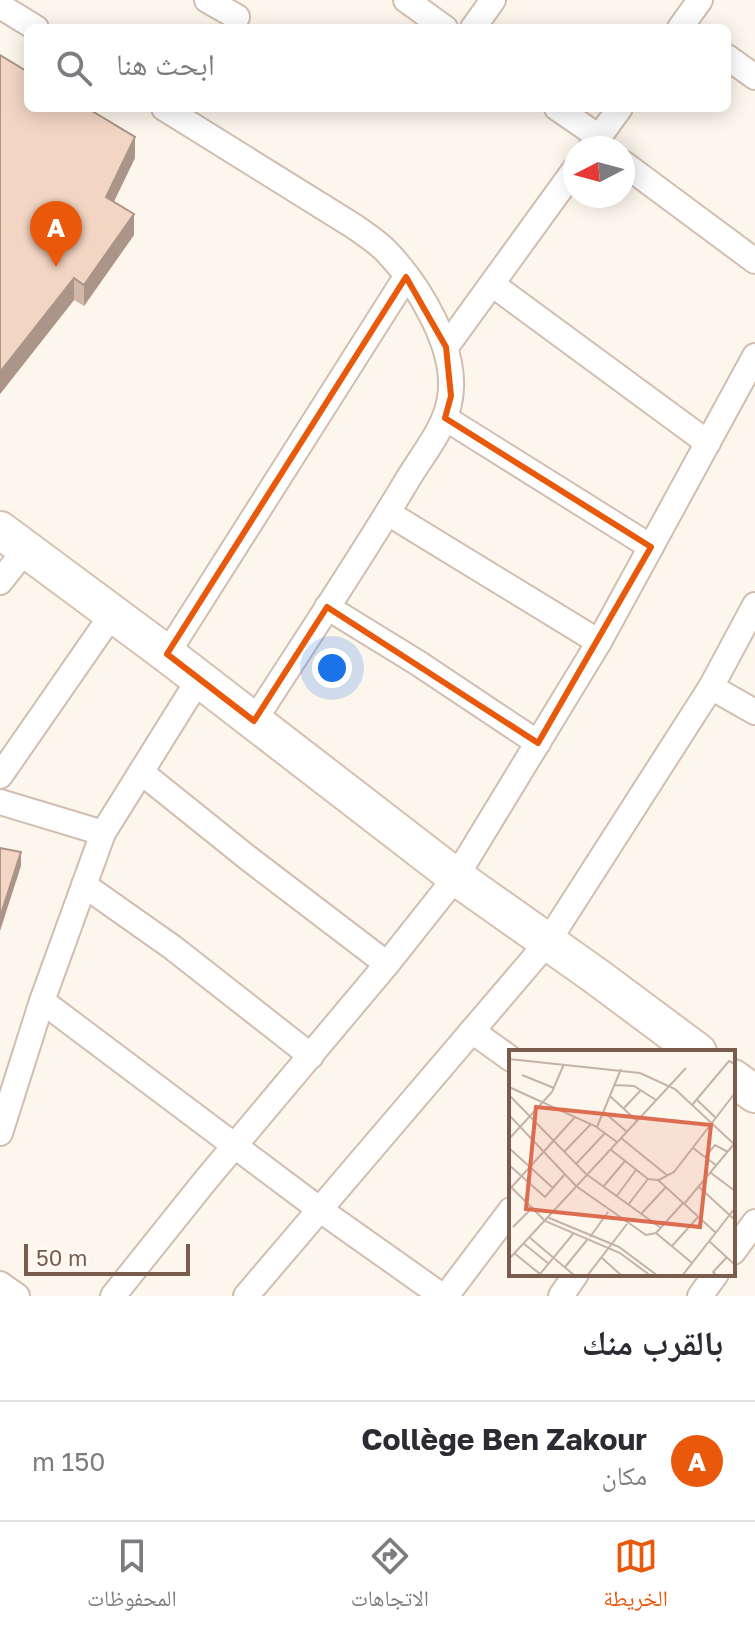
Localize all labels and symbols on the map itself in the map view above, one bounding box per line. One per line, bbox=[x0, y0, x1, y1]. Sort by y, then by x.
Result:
north arrow bbox=[563, 136, 635, 208]
pin: A bbox=[30, 201, 82, 267]
your location bbox=[312, 648, 352, 688]
inset map bbox=[509, 1050, 735, 1276]
scale bar bbox=[24, 1240, 190, 1276]

